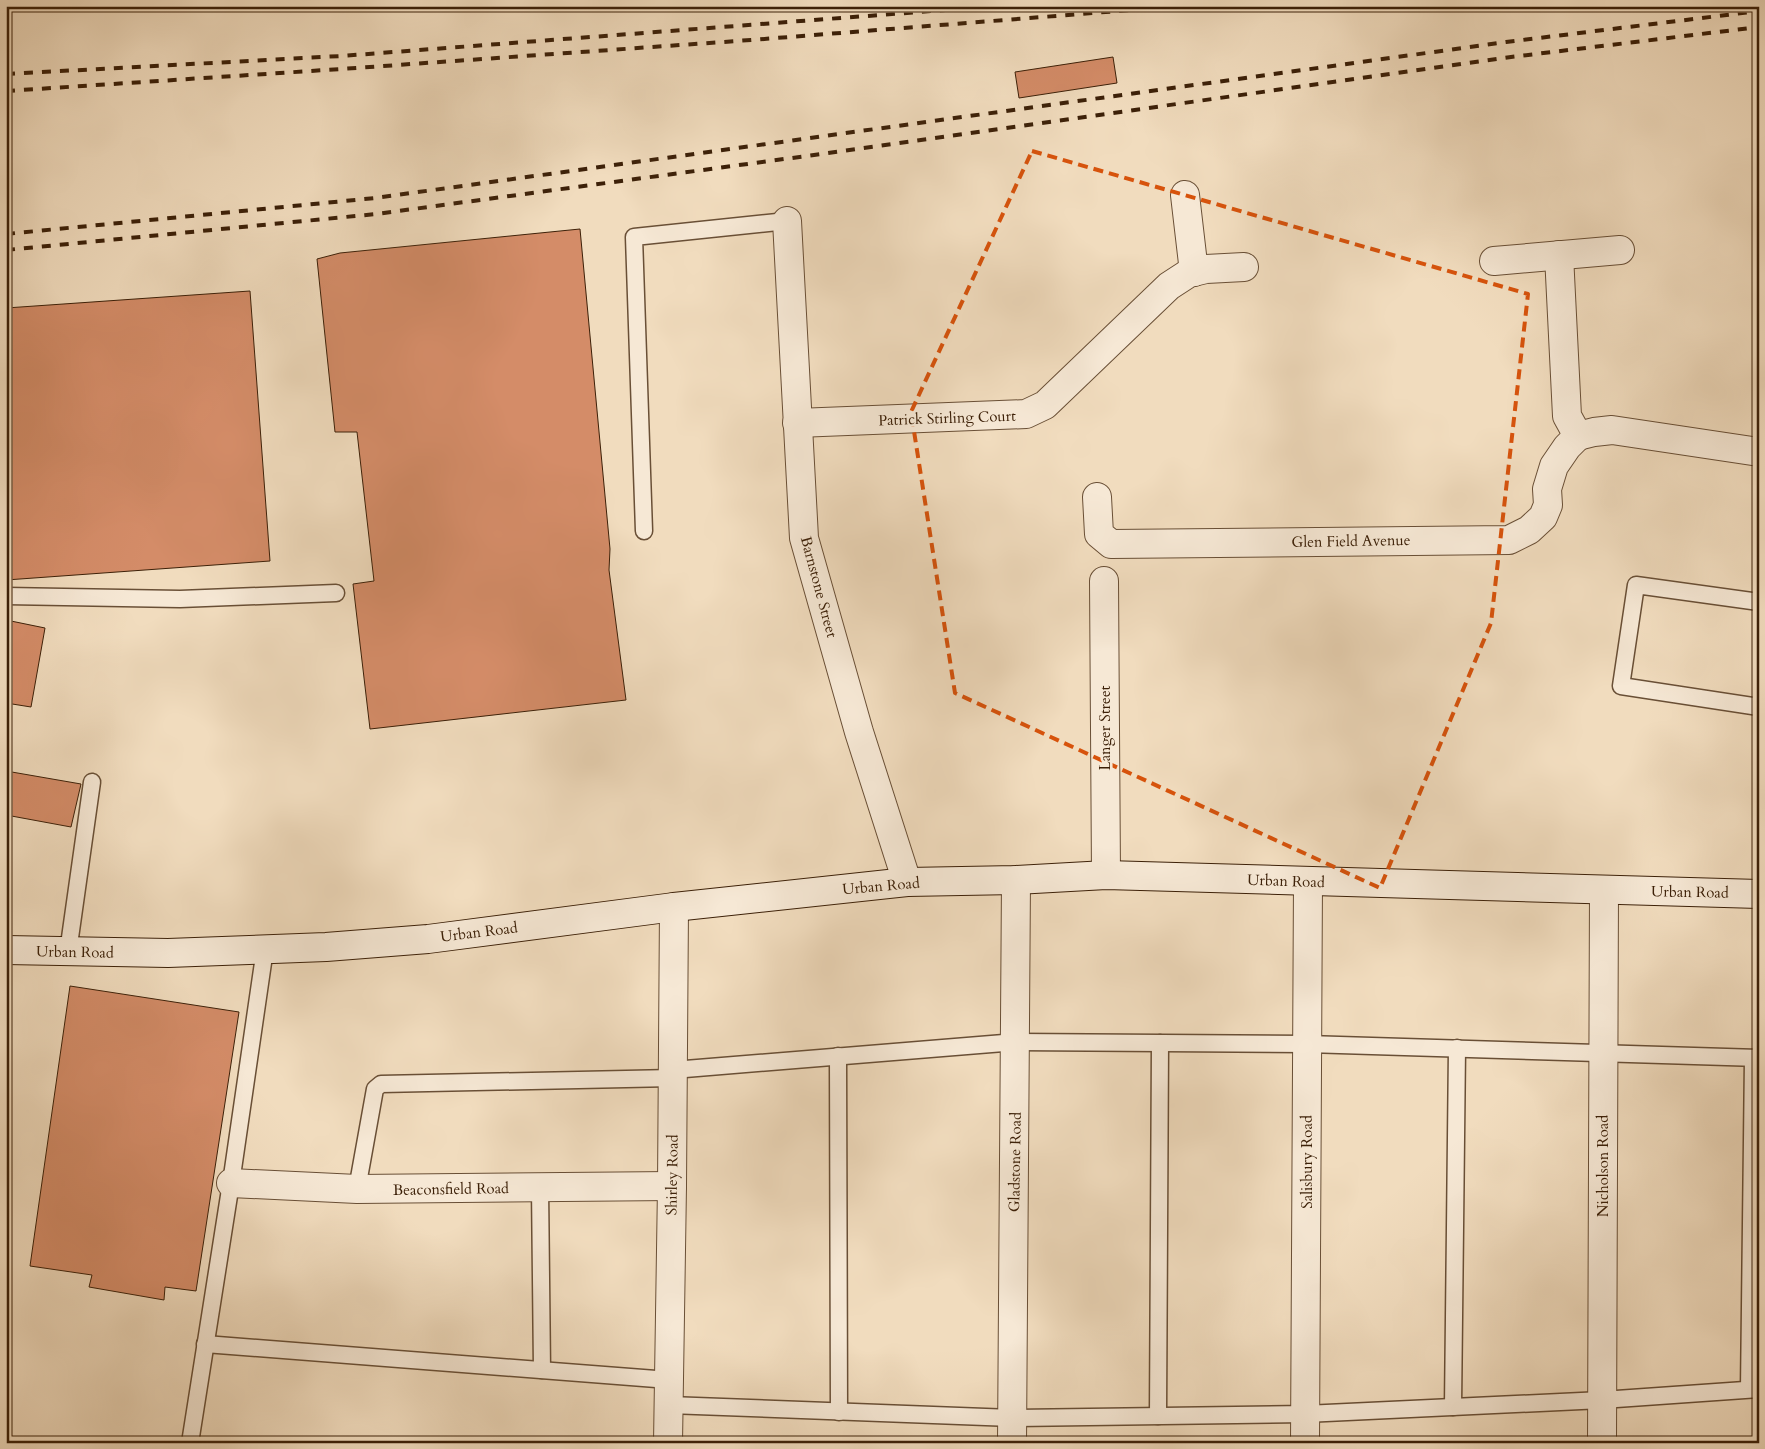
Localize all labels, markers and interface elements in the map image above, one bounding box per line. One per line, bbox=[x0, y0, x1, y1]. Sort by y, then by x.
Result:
street label: Patrick Stirling Court bbox=[878, 406, 1016, 430]
street label: Glen Field Avenue bbox=[1291, 530, 1411, 552]
street label: Barnstone Street bbox=[796, 534, 842, 640]
street label: Langer Street bbox=[1095, 685, 1115, 770]
street label: Urban Road bbox=[1247, 870, 1325, 892]
street label: Urban Road bbox=[841, 873, 921, 899]
street label: Urban Road bbox=[1651, 881, 1729, 903]
street label: Urban Road bbox=[439, 917, 519, 947]
street label: Urban Road bbox=[36, 941, 114, 963]
street label: Gladstone Road bbox=[1004, 1112, 1026, 1212]
street label: Salisbury Road bbox=[1297, 1115, 1317, 1209]
street label: Nicholson Road bbox=[1593, 1115, 1613, 1217]
street label: Shirley Road bbox=[661, 1134, 683, 1216]
street label: Beaconsfield Road bbox=[393, 1178, 509, 1200]

